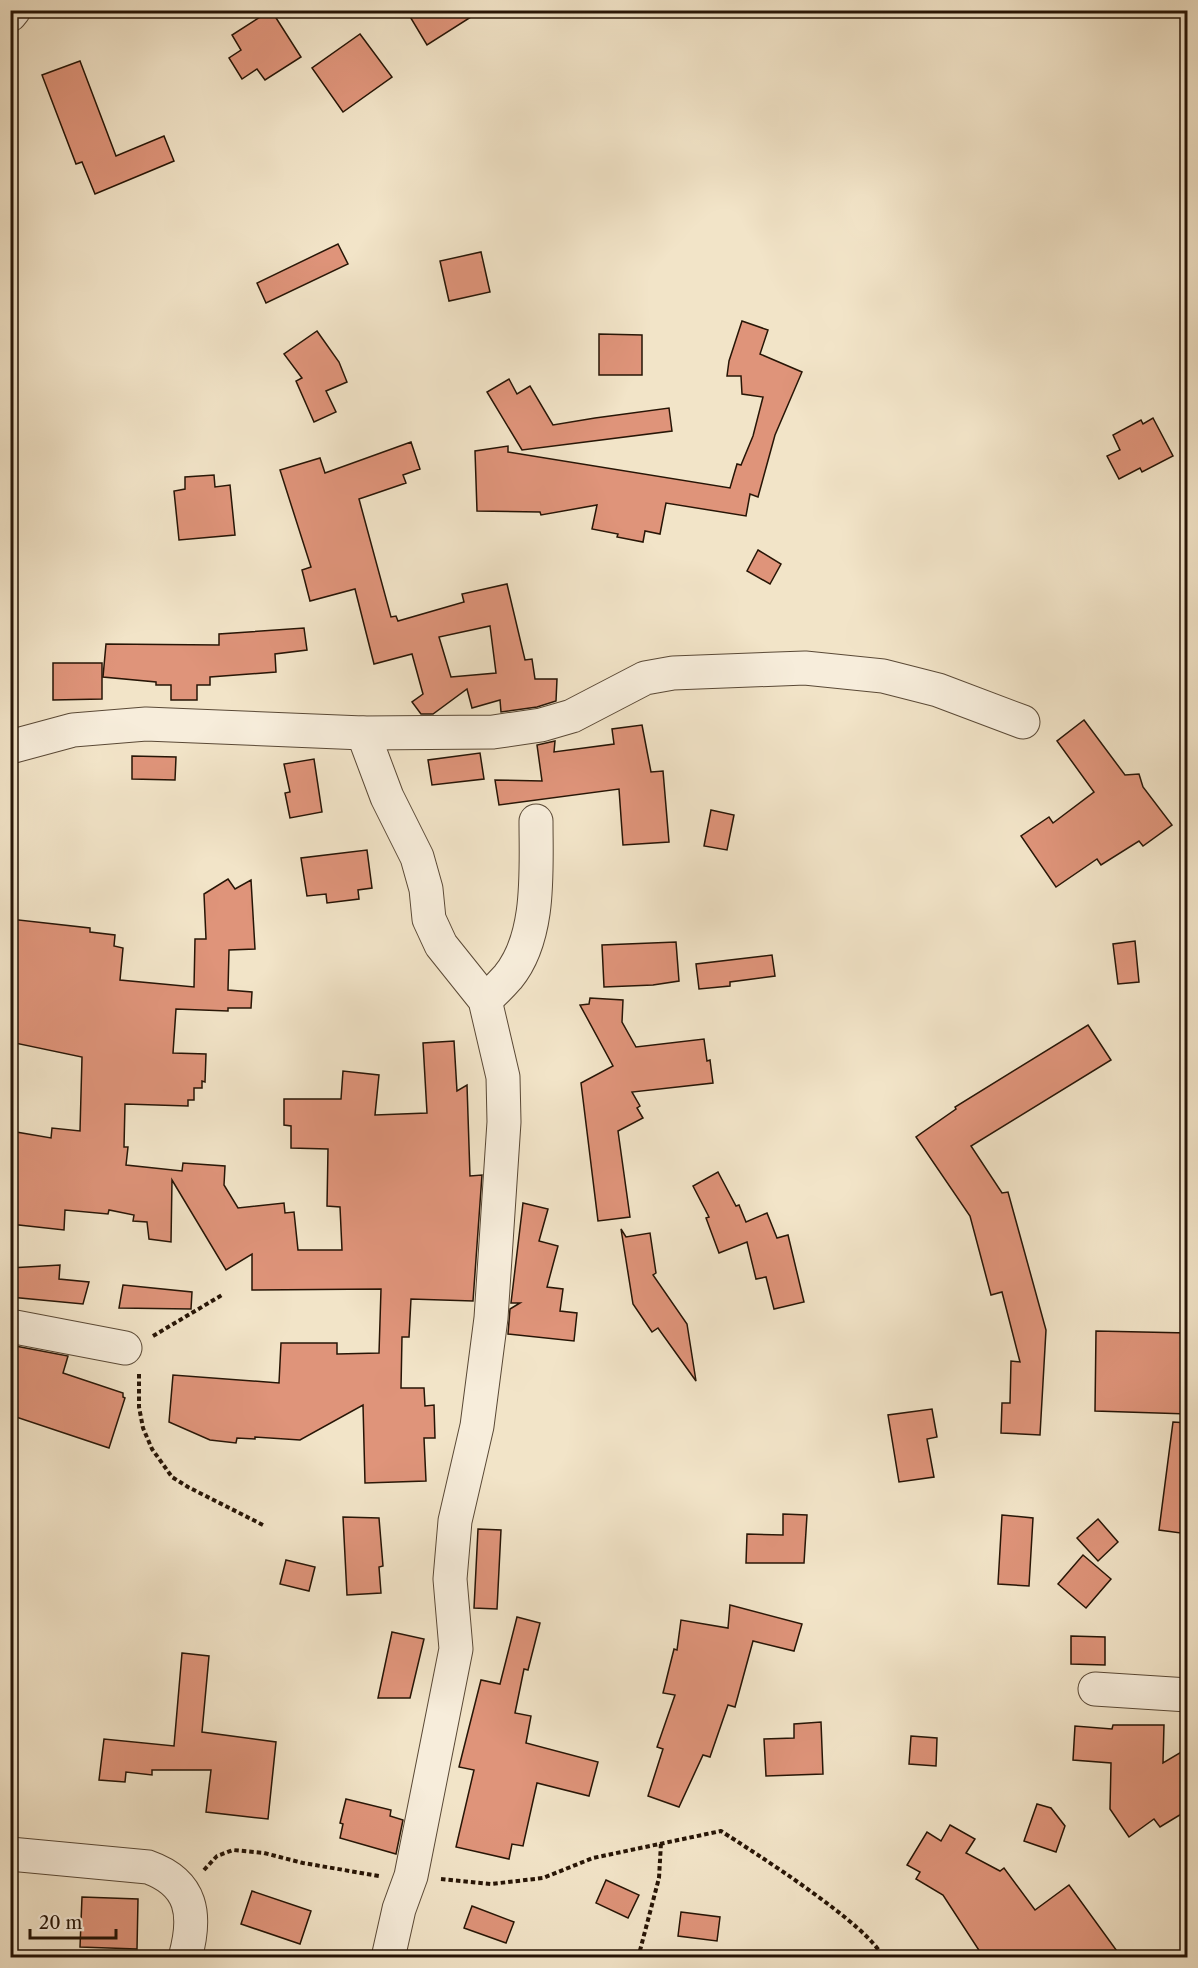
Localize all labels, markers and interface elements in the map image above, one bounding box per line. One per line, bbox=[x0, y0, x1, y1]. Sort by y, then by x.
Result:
scale bar bbox=[30, 1902, 116, 1940]
text: 20 m bbox=[39, 1912, 83, 1934]

